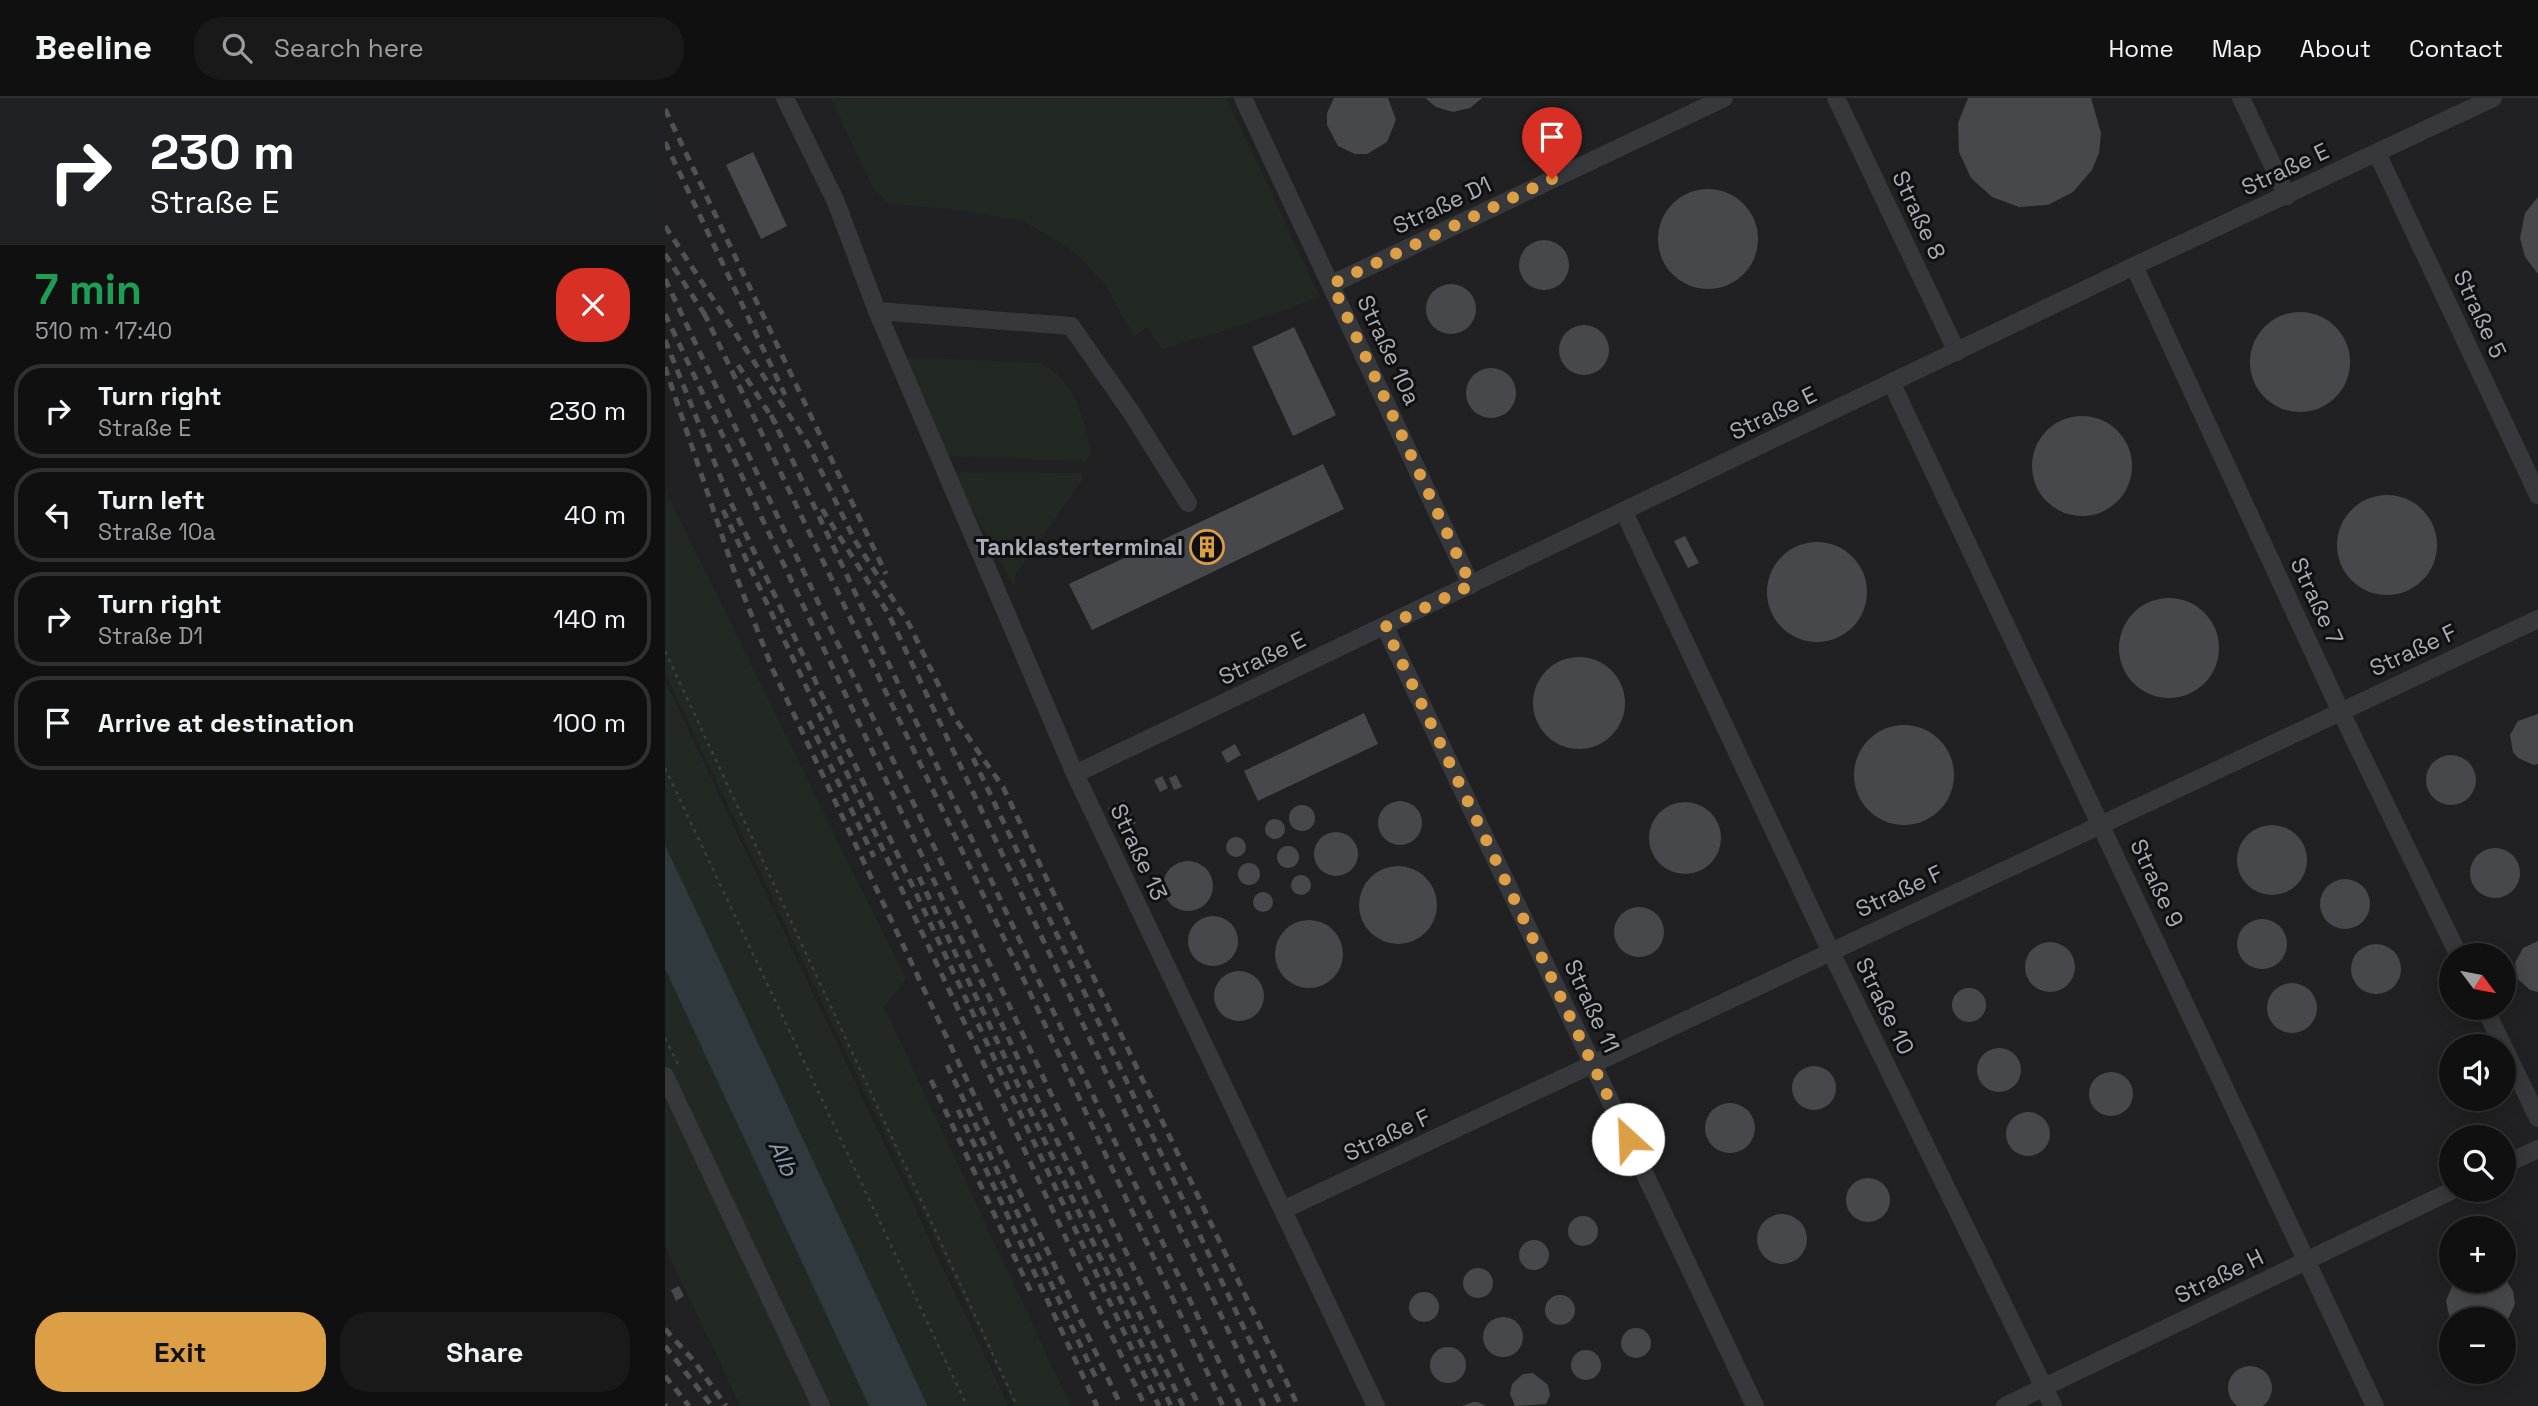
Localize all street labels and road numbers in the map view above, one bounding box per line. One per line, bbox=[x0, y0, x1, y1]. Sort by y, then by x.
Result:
street label: Straße E bbox=[2236, 136, 2334, 202]
street label: Straße 8 bbox=[1885, 166, 1953, 264]
street label: Straße D1 bbox=[1388, 169, 1496, 241]
street label: Straße 5 bbox=[2447, 265, 2513, 363]
street label: Straße 10a bbox=[1351, 290, 1427, 410]
street label: Straße E bbox=[1725, 379, 1821, 447]
street label: Straße 7 bbox=[2284, 552, 2350, 650]
street label: Straße F bbox=[2365, 617, 2461, 683]
street label: Straße E bbox=[1214, 624, 1310, 692]
street label: Straße 13 bbox=[1103, 799, 1175, 905]
street label: Straße 9 bbox=[2123, 834, 2191, 932]
street label: Straße F bbox=[1851, 858, 1947, 924]
street label: Straße 10 bbox=[1849, 952, 1921, 1060]
street label: Straße 11 bbox=[1557, 955, 1627, 1057]
street label: Straße F bbox=[1339, 1102, 1435, 1168]
street label: Straße H bbox=[2170, 1242, 2268, 1310]

